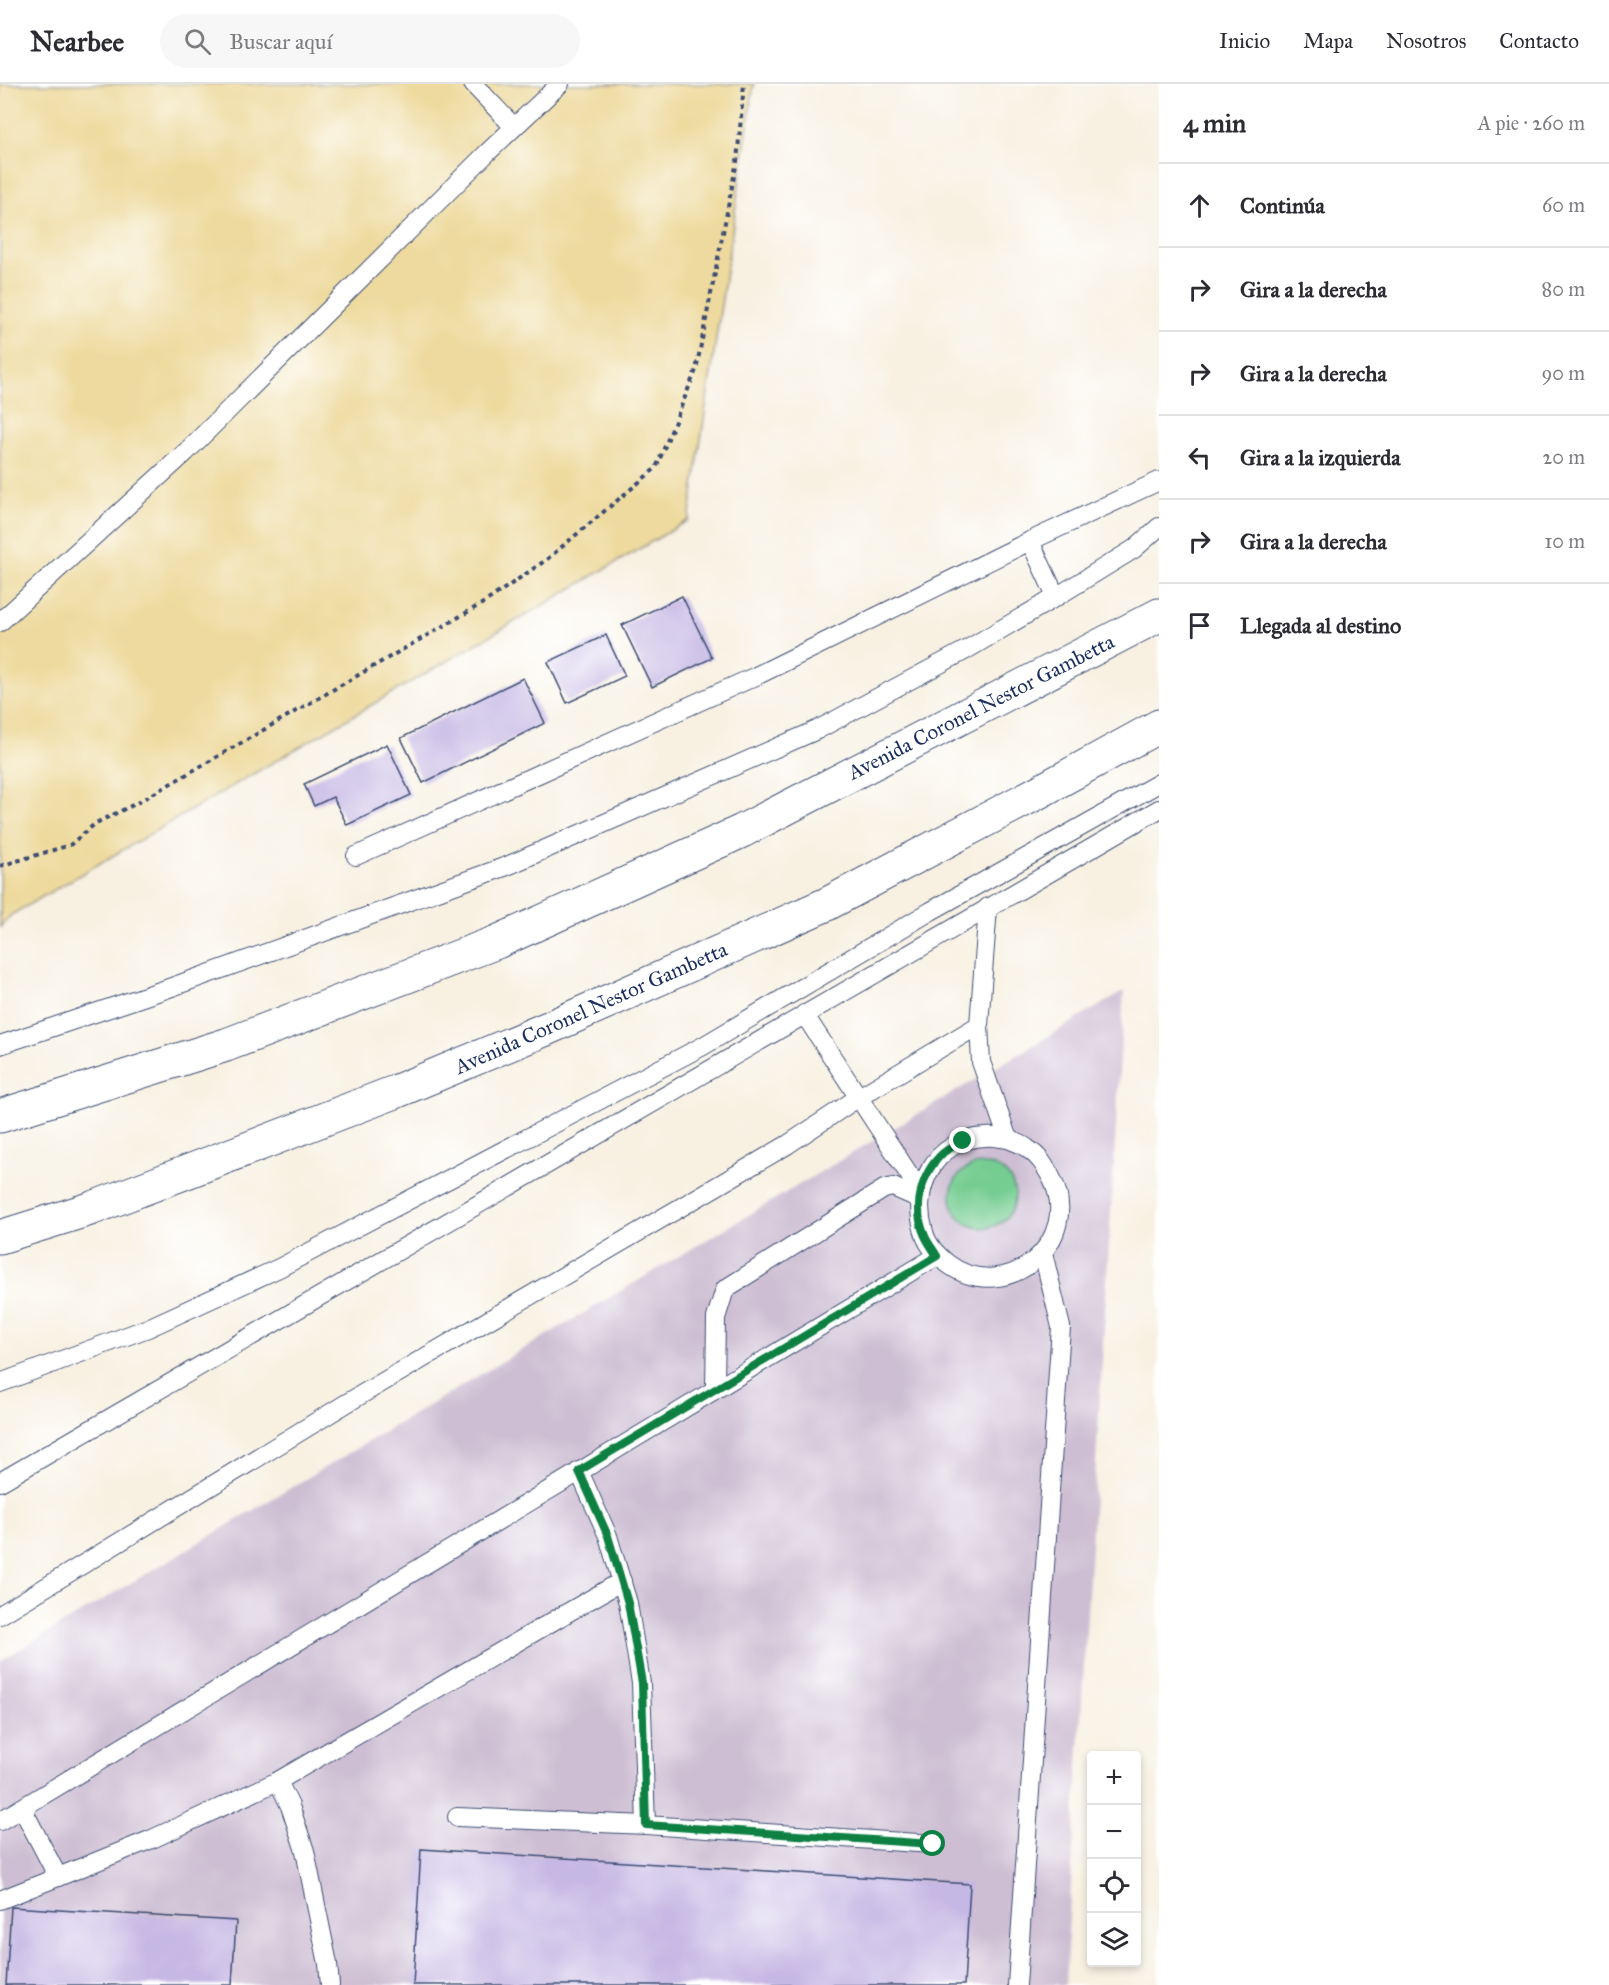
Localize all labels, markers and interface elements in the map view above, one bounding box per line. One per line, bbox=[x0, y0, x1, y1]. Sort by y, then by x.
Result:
search box bbox=[160, 14, 580, 68]
text: Nearbee bbox=[30, 24, 124, 59]
icon: search bbox=[181, 25, 214, 58]
text: Buscar aquí bbox=[229, 28, 333, 55]
text: Inicio bbox=[1219, 28, 1270, 54]
text: Mapa bbox=[1303, 28, 1353, 54]
text: Nosotros bbox=[1386, 28, 1466, 54]
text: Contacto bbox=[1499, 28, 1579, 54]
text: 4 min bbox=[1183, 107, 1246, 139]
text: A pie · 260 m bbox=[1478, 111, 1585, 135]
icon: ahead bbox=[1183, 189, 1216, 222]
text: Continúa bbox=[1240, 192, 1325, 219]
text: 60 m bbox=[1542, 193, 1585, 217]
icon: right bbox=[1183, 273, 1216, 306]
text: Gira a la derecha bbox=[1240, 276, 1387, 303]
text: 80 m bbox=[1542, 277, 1585, 301]
icon: right bbox=[1183, 357, 1216, 390]
text: Gira a la derecha bbox=[1240, 360, 1387, 387]
text: 90 m bbox=[1542, 361, 1585, 385]
icon: left bbox=[1183, 441, 1216, 474]
text: Gira a la izquierda bbox=[1240, 444, 1401, 471]
text: 20 m bbox=[1542, 445, 1585, 469]
icon: right bbox=[1183, 525, 1216, 558]
text: Gira a la derecha bbox=[1240, 528, 1387, 555]
text: 10 m bbox=[1544, 529, 1585, 553]
icon: arrive bbox=[1183, 609, 1216, 642]
text: Llegada al destino bbox=[1240, 612, 1401, 639]
street label: Avenida Coronel Nestor Gambetta bbox=[843, 628, 1119, 786]
street label: Avenida Coronel Nestor Gambetta bbox=[450, 936, 731, 1080]
route end bbox=[949, 1127, 975, 1153]
map controls bbox=[1087, 1751, 1141, 1967]
button: + bbox=[1087, 1751, 1141, 1805]
button: − bbox=[1087, 1805, 1141, 1859]
route start bbox=[919, 1830, 945, 1856]
button: locate bbox=[1087, 1859, 1141, 1913]
button: layers bbox=[1087, 1913, 1141, 1967]

